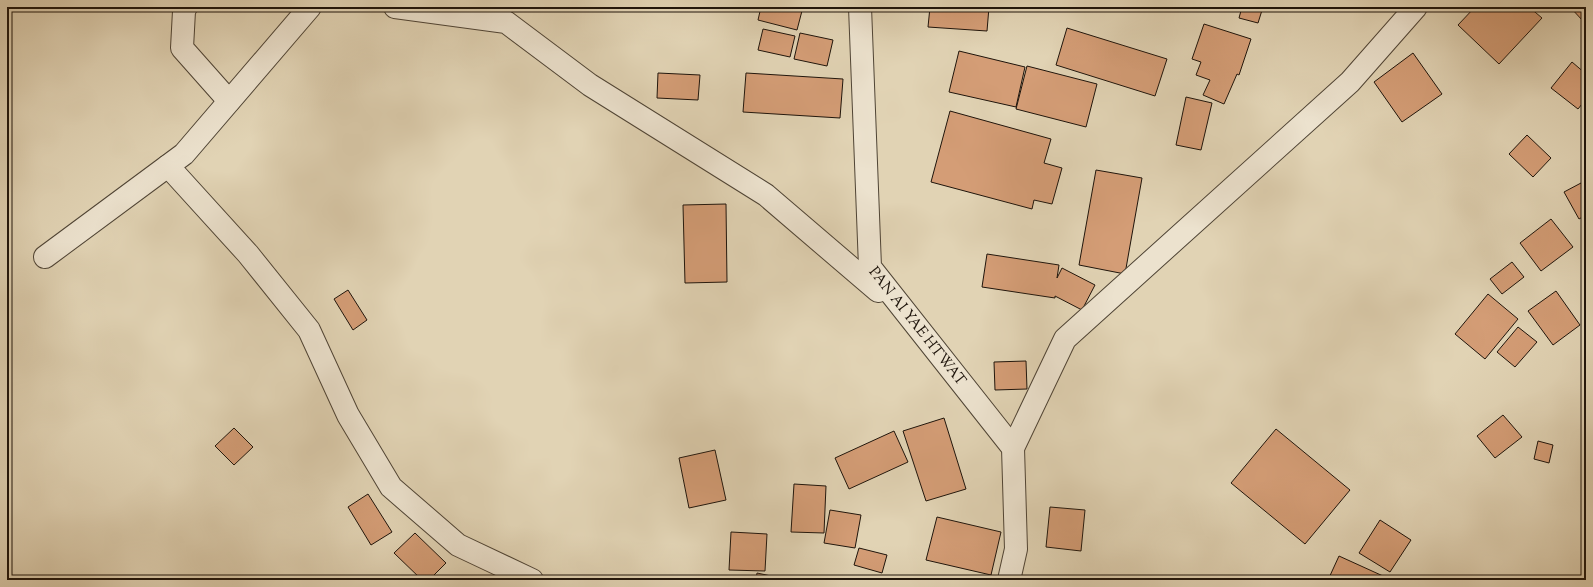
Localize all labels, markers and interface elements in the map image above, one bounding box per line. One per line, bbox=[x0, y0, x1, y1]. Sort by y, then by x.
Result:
street label: PAN AI YAE HTWAT bbox=[863, 263, 971, 391]

